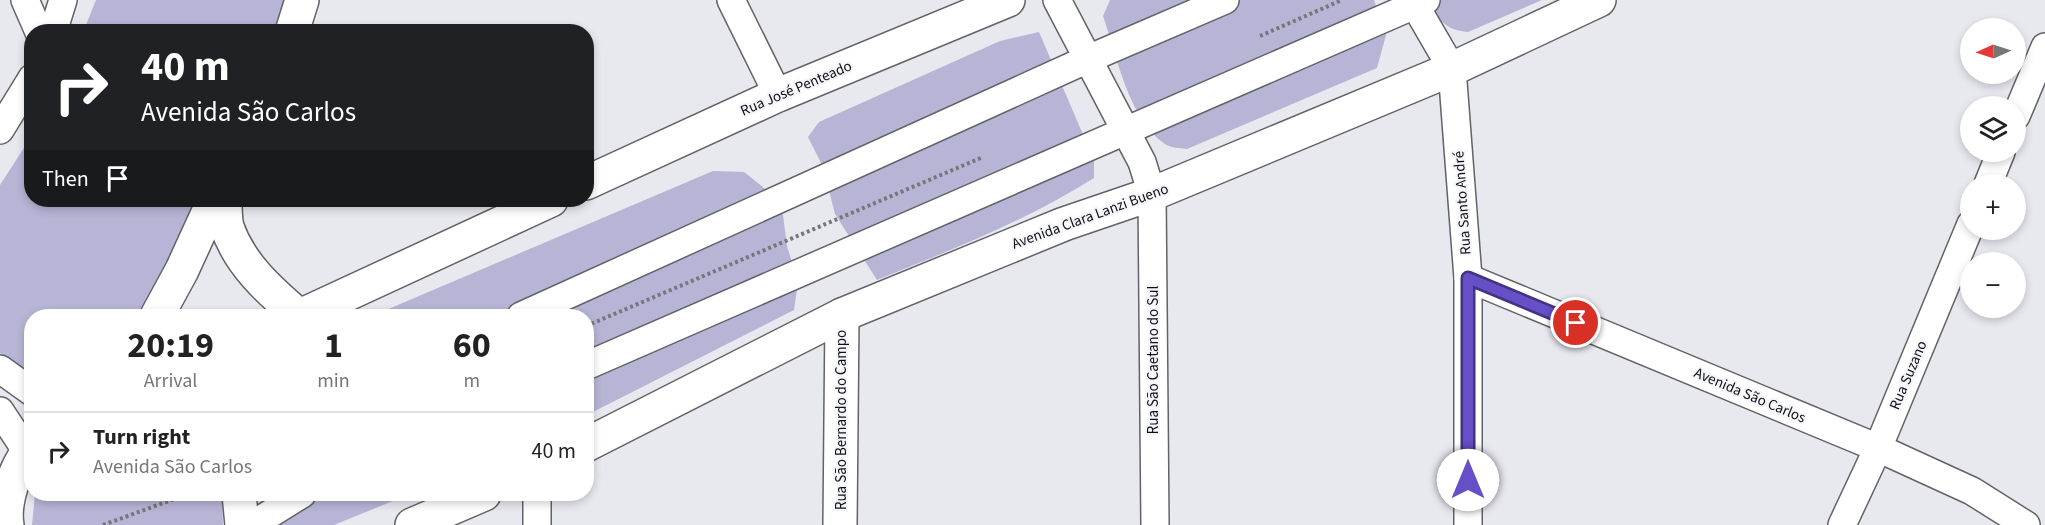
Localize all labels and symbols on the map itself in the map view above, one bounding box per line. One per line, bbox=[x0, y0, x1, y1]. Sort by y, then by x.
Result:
north arrow bbox=[1960, 18, 2026, 84]
street label: Rua José Penteado bbox=[737, 56, 855, 121]
street label: Rua Santo André bbox=[1448, 150, 1477, 256]
street label: Avenida Clara Lanzi Bueno bbox=[1009, 178, 1171, 255]
street label: Rua São Caetano do Sul bbox=[1143, 286, 1164, 434]
pin bbox=[1550, 297, 1601, 348]
street label: Rua São Bernardo do Campo bbox=[831, 330, 852, 510]
street label: Rua Suzano bbox=[1884, 337, 1932, 413]
street label: Avenida São Carlos bbox=[1691, 362, 1809, 428]
position arrow bbox=[1436, 448, 1500, 512]

